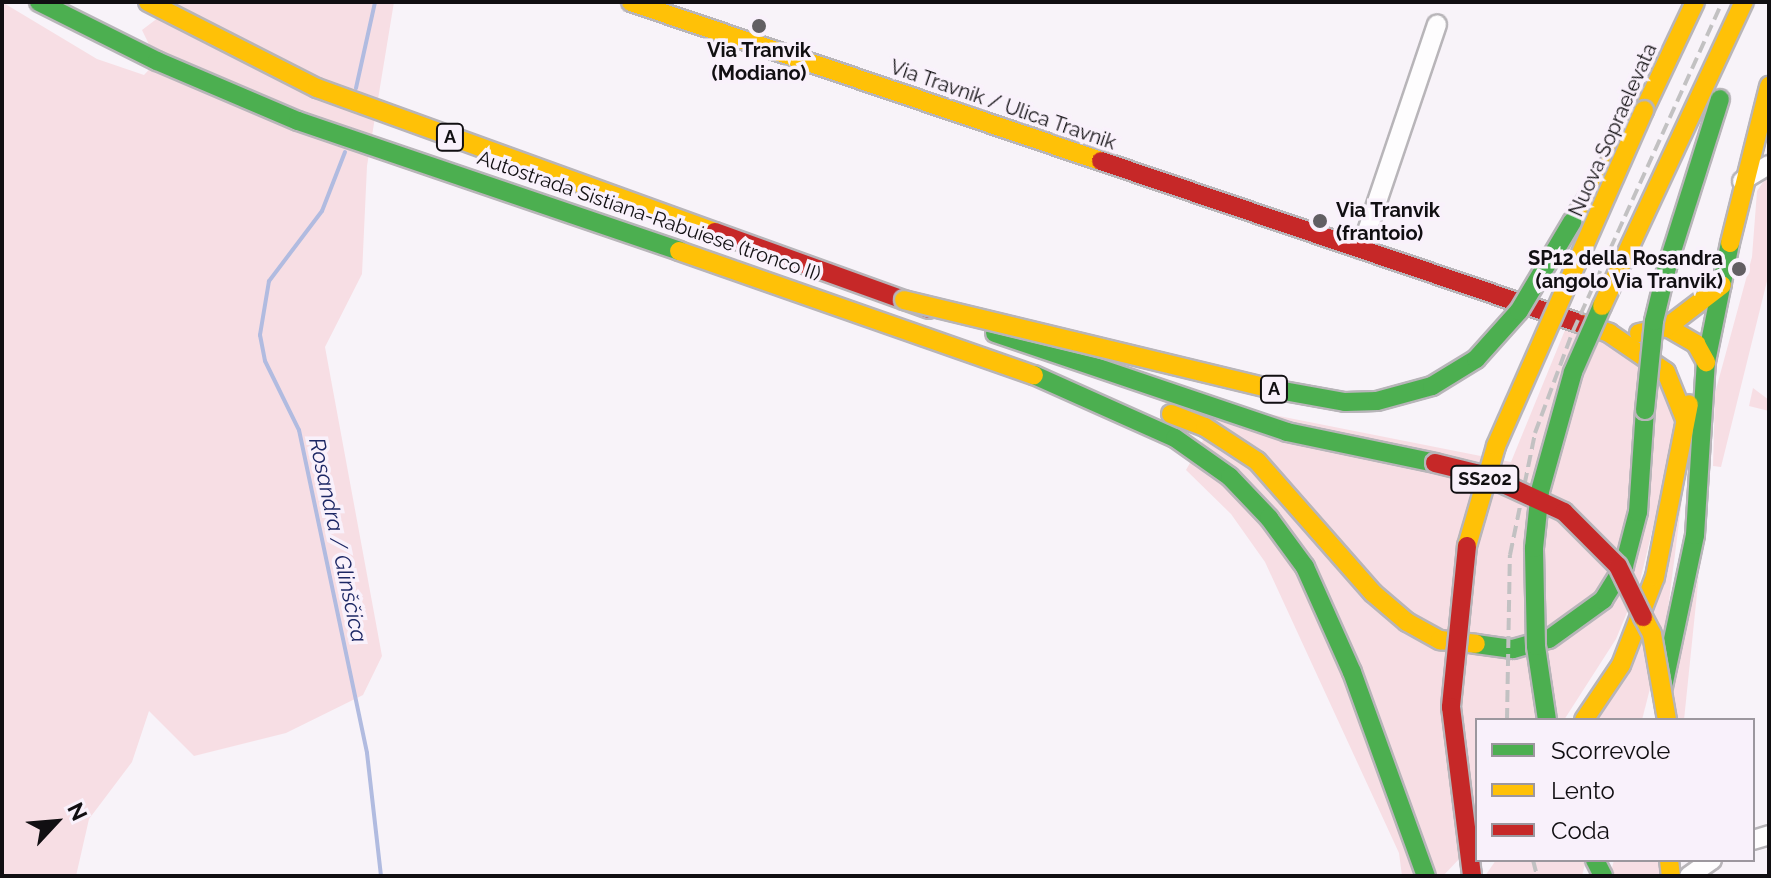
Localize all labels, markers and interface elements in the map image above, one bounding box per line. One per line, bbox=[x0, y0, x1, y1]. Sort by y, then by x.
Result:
marker: Via Tranvik (Modiano) bbox=[750, 17, 768, 35]
place label: Via Tranvik (Modiano) bbox=[707, 38, 811, 85]
street label: Nuova Sopraelevata bbox=[1564, 40, 1662, 220]
street label: Via Travnik / Ulica Travnik bbox=[886, 55, 1120, 155]
road number: A bbox=[434, 123, 466, 151]
street label: Autostrada Sistiana-Rabuiese (tronco II) bbox=[474, 146, 824, 286]
place label: Via Tranvik (frantoio) bbox=[1336, 198, 1441, 245]
marker: Via Tranvik (frantoio) bbox=[1311, 212, 1329, 230]
place label: SP12 della Rosandra (angolo Via Tranvik) bbox=[1528, 246, 1723, 293]
marker: SP12 della Rosandra (angolo Via Tranvik) bbox=[1730, 260, 1748, 278]
road number: A bbox=[1258, 375, 1290, 403]
water label: Rosandra / Glinščica bbox=[303, 435, 373, 645]
road number: SS202 bbox=[1449, 465, 1521, 493]
legend bbox=[1475, 718, 1755, 862]
text: Scorrevole bbox=[1551, 736, 1670, 765]
text: Lento bbox=[1551, 776, 1615, 805]
north arrow bbox=[16, 782, 96, 862]
text: N bbox=[62, 798, 93, 825]
text: Coda bbox=[1551, 816, 1610, 845]

